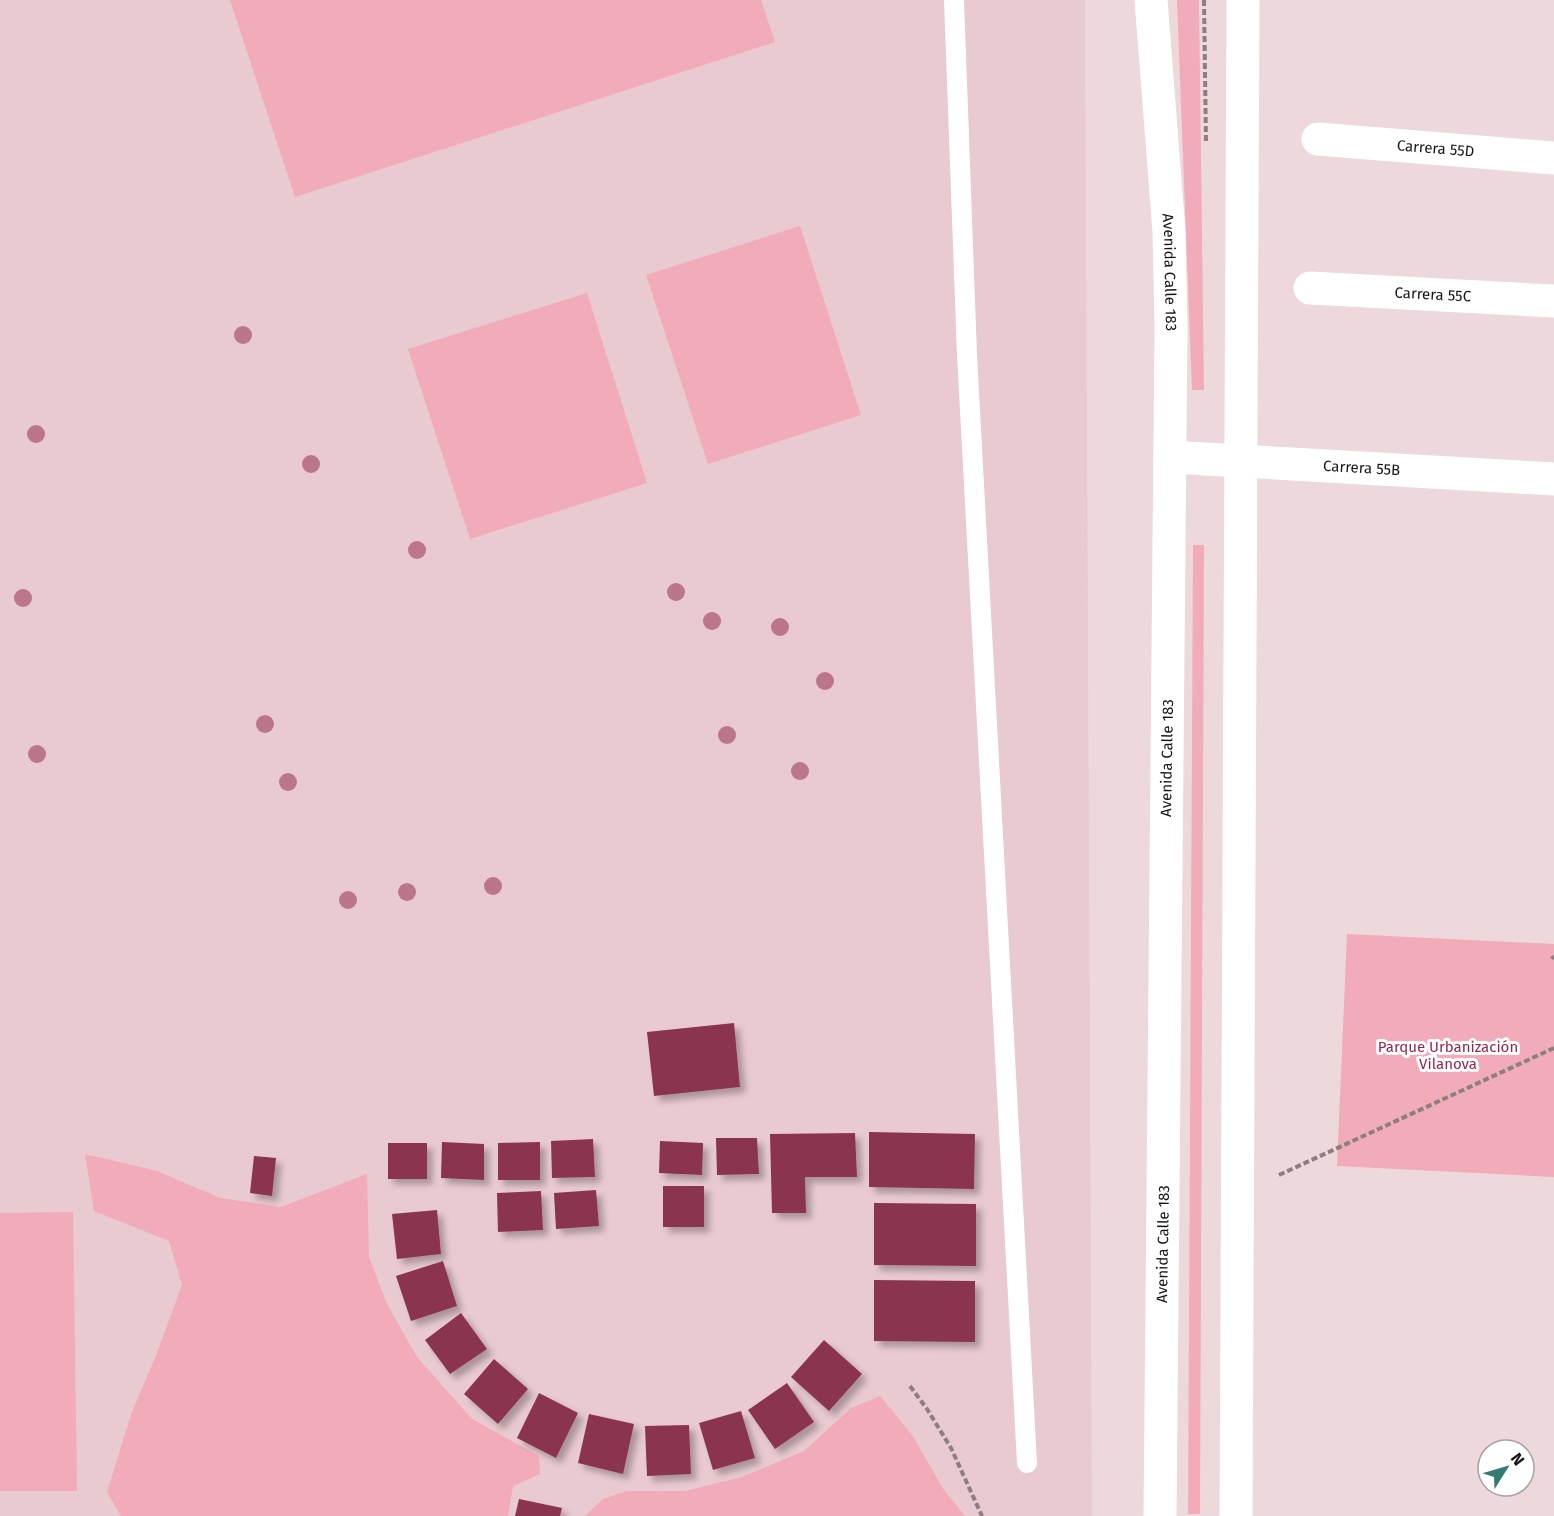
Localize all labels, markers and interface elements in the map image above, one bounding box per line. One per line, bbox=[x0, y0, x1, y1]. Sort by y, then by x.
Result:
street label: Carrera 55D bbox=[1396, 136, 1475, 161]
street label: Avenida Calle 183 bbox=[1159, 213, 1180, 331]
street label: Carrera 55C bbox=[1394, 284, 1472, 306]
street label: Carrera 55B bbox=[1323, 457, 1401, 479]
street label: Avenida Calle 183 bbox=[1157, 699, 1177, 817]
park label: Parque Urbanización Vilanova bbox=[1378, 1038, 1518, 1073]
street label: Avenida Calle 183 bbox=[1153, 1185, 1173, 1303]
north arrow bbox=[1476, 1438, 1536, 1498]
text: N bbox=[1507, 1449, 1528, 1469]

